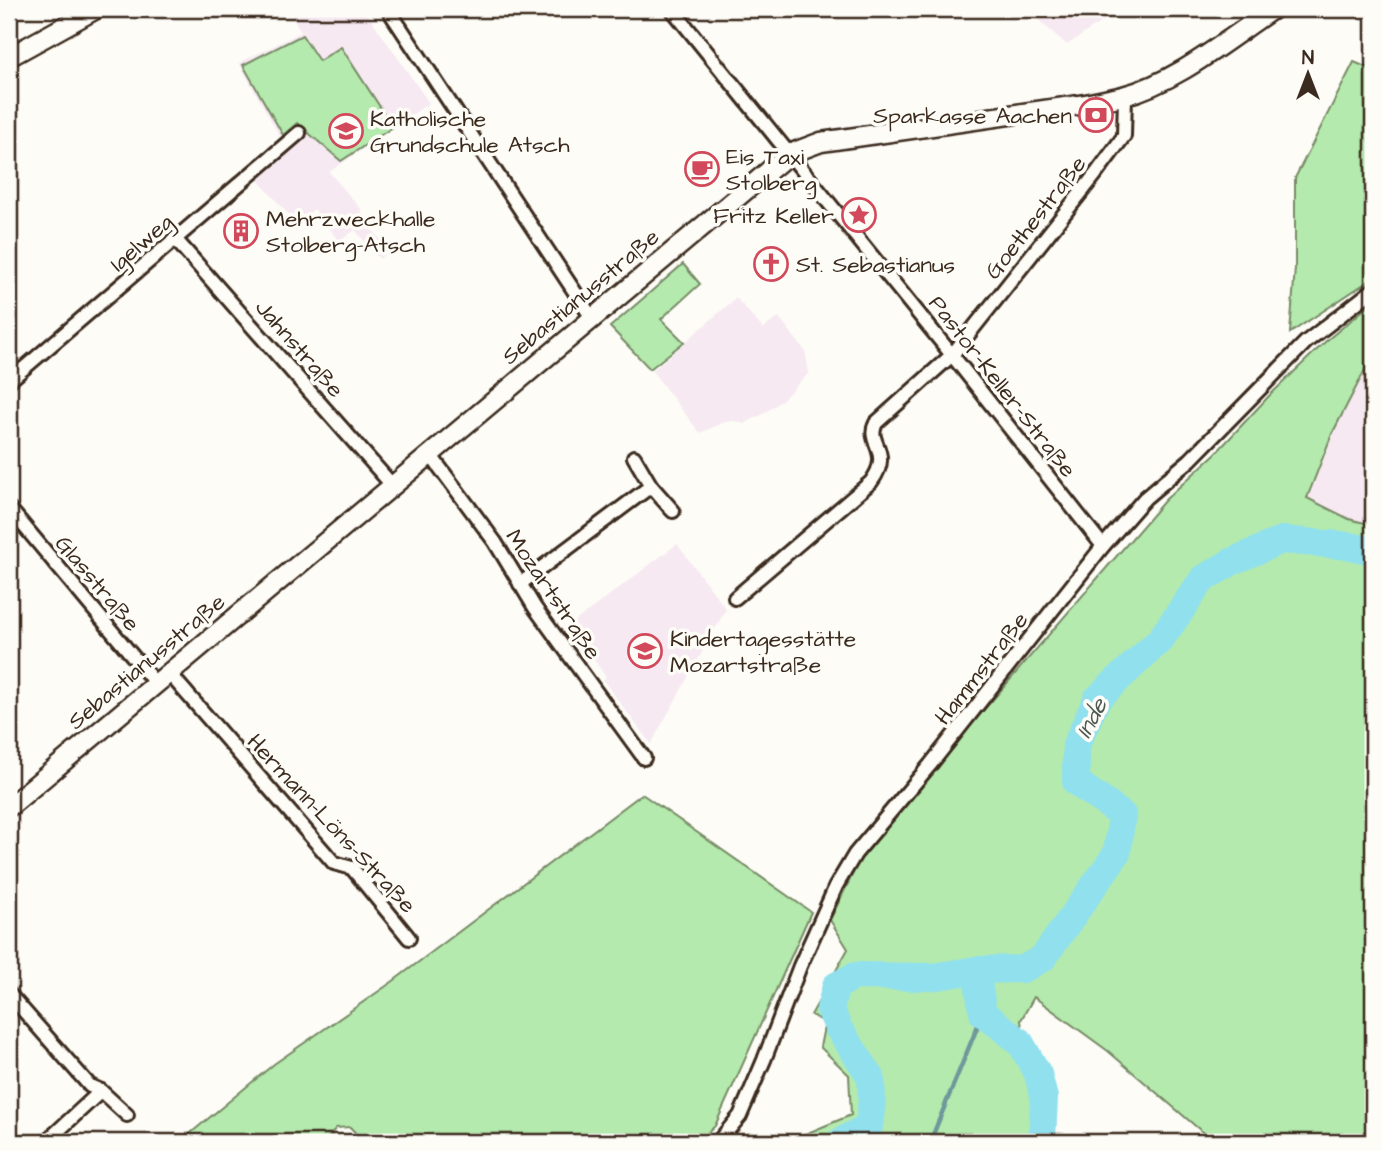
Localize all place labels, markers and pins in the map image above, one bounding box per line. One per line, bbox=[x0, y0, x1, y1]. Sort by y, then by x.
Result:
bank icon: Sparkasse Aachen bbox=[1077, 96, 1115, 134]
place label: Sparkasse Aachen bbox=[873, 100, 1072, 132]
place label: Katholische Grundschule Atsch bbox=[370, 103, 570, 161]
school or university icon: Katholische Grundschule Atsch bbox=[327, 112, 365, 150]
place label: Eis Taxi Stolberg bbox=[726, 141, 817, 200]
cafe icon: Eis Taxi Stolberg bbox=[683, 150, 721, 188]
place icon: Fritz Keller bbox=[840, 196, 878, 234]
place label: Fritz Keller bbox=[713, 200, 834, 232]
place label: Mehrzweckhalle Stolberg-Atsch bbox=[266, 203, 435, 262]
building icon: Mehrzweckhalle Stolberg-Atsch bbox=[222, 212, 260, 250]
church icon: St. Sebastianus bbox=[752, 245, 790, 283]
place label: St. Sebastianus bbox=[796, 249, 955, 281]
place label: Kindertagesstätte Mozartstraße bbox=[670, 623, 856, 681]
school or university icon: Kindertagesstätte Mozartstraße bbox=[626, 632, 664, 670]

